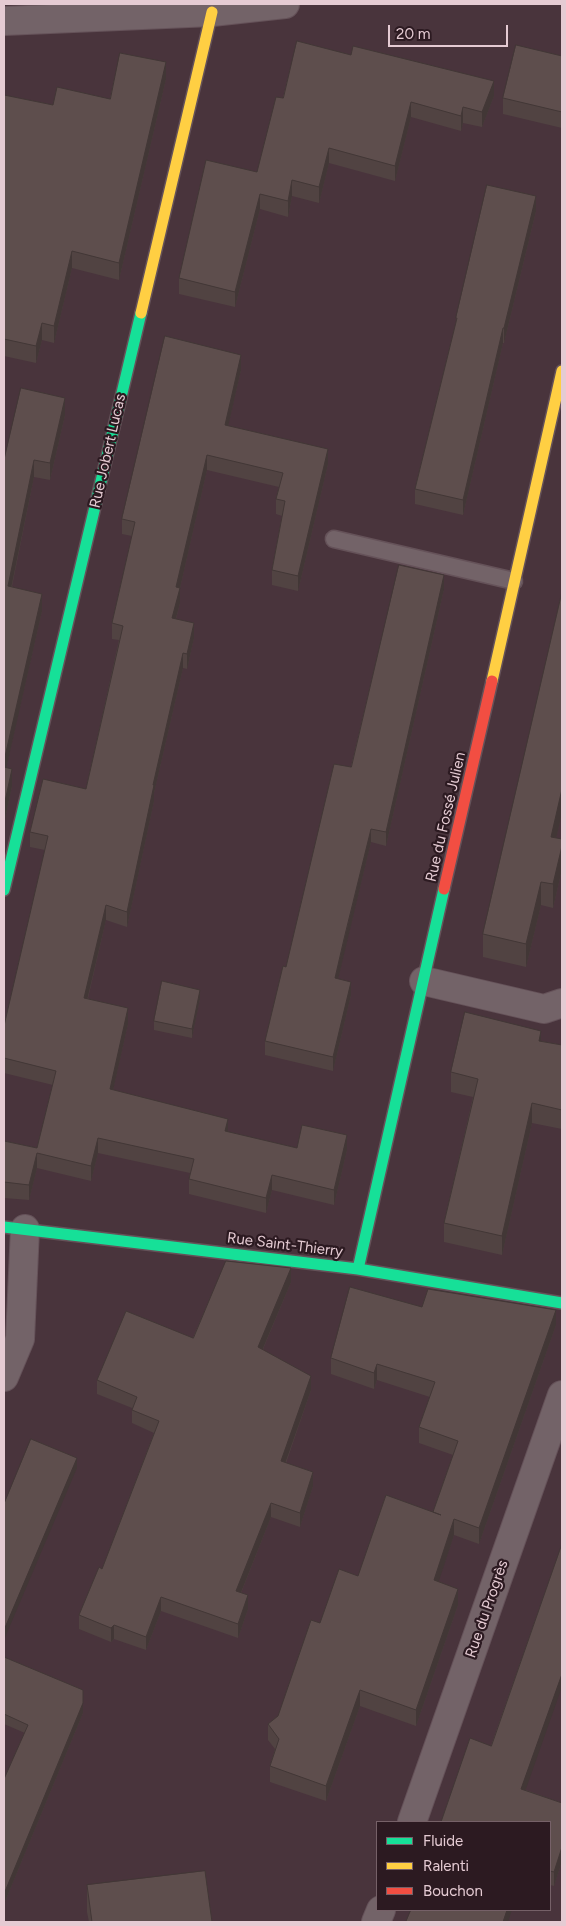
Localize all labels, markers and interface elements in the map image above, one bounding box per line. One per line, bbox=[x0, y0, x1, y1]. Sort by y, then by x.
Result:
scale bar bbox=[391, 15, 511, 47]
text: 20 m bbox=[396, 25, 430, 43]
street label: Rue Jobert Lucas bbox=[86, 392, 130, 510]
street label: Rue du Fossé Julien bbox=[422, 750, 470, 884]
street label: Rue Saint-Thierry bbox=[226, 1229, 344, 1261]
street label: Rue du Progrès bbox=[462, 1558, 512, 1660]
legend bbox=[376, 1821, 551, 1911]
text: Fluide bbox=[423, 1832, 463, 1850]
text: Ralenti bbox=[423, 1857, 469, 1875]
text: Bouchon bbox=[423, 1882, 483, 1900]

